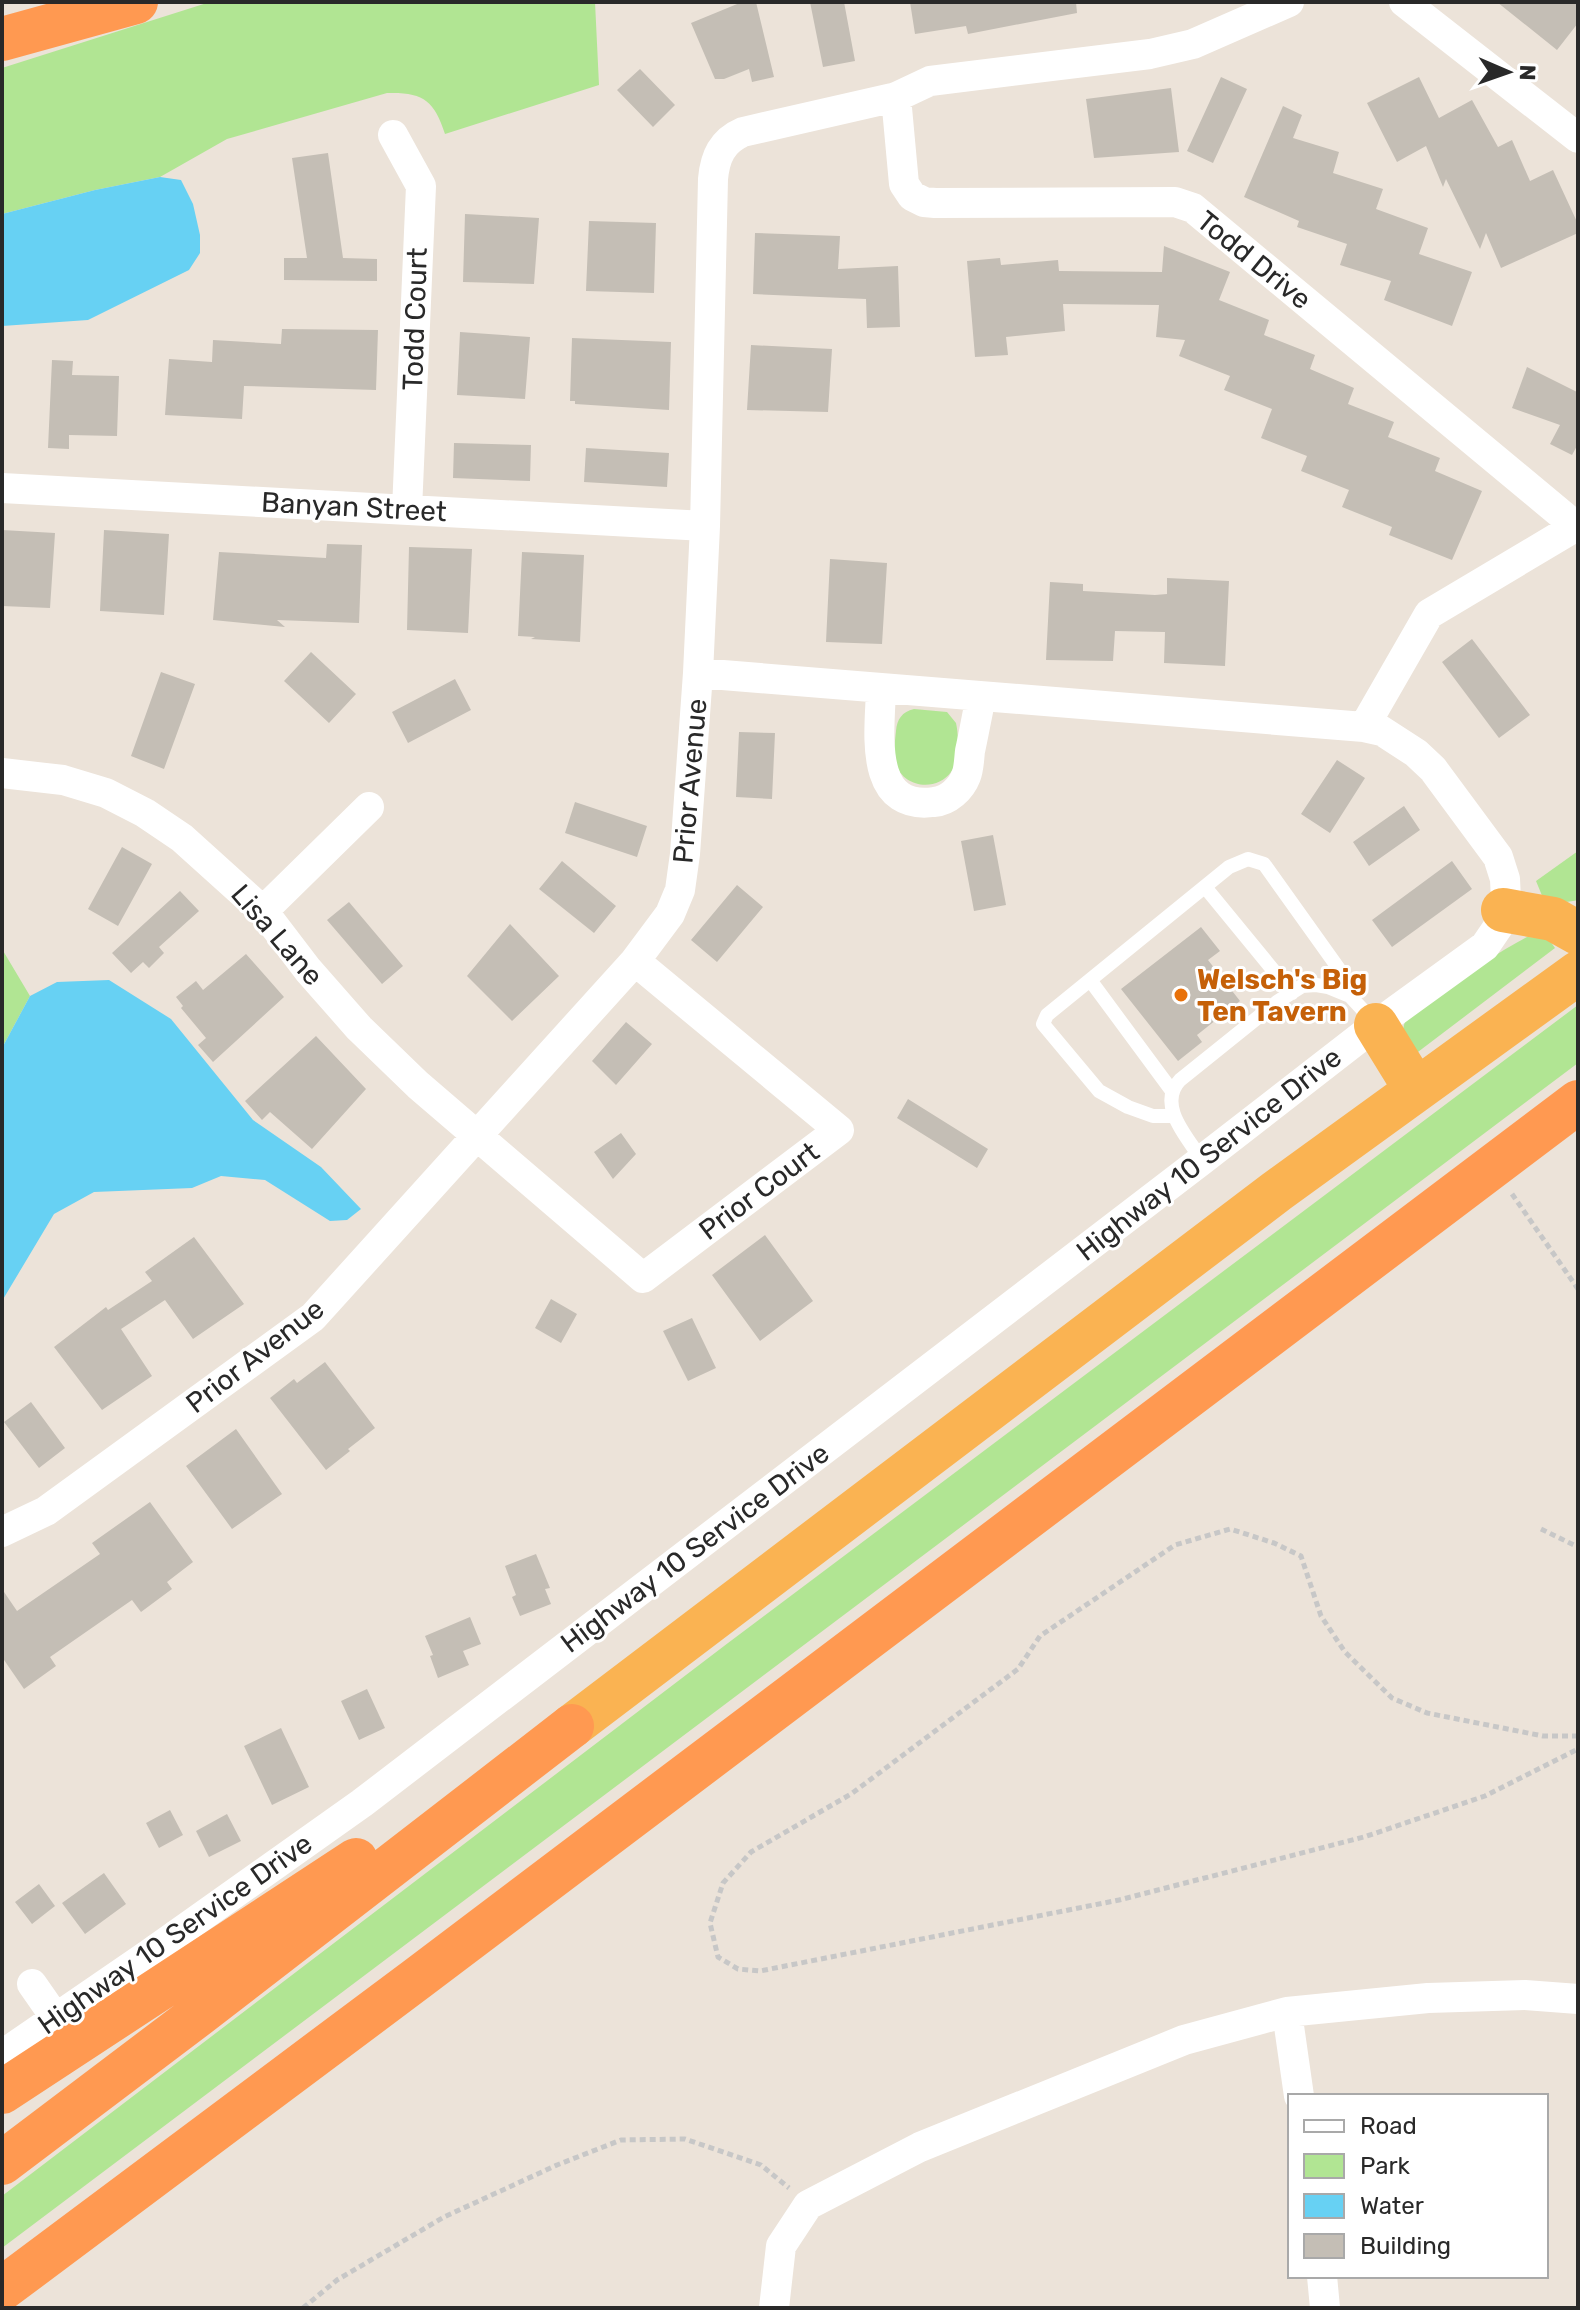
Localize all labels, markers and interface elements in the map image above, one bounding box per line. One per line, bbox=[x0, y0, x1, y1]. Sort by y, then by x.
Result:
north arrow bbox=[1468, 32, 1548, 112]
text: N bbox=[1514, 64, 1541, 81]
street label: Todd Drive bbox=[1190, 204, 1318, 316]
street label: Todd Court bbox=[396, 247, 434, 391]
street label: Banyan Street bbox=[260, 486, 448, 528]
street label: Prior Avenue bbox=[666, 697, 714, 865]
street label: Lisa Lane bbox=[224, 878, 330, 992]
place label: Welsch's Big Ten Tavern bbox=[1197, 963, 1367, 1028]
marker: Welsch's Big Ten Tavern bbox=[1172, 986, 1190, 1004]
street label: Highway 10 Service Drive bbox=[1070, 1040, 1348, 1268]
street label: Prior Court bbox=[693, 1135, 825, 1247]
street label: Prior Avenue bbox=[180, 1292, 330, 1420]
street label: Highway 10 Service Drive bbox=[554, 1436, 836, 1660]
street label: Highway 10 Service Drive bbox=[32, 1827, 318, 2041]
legend bbox=[1288, 2094, 1548, 2278]
text: Road bbox=[1360, 2112, 1417, 2140]
text: Park bbox=[1360, 2152, 1411, 2180]
text: Water bbox=[1360, 2192, 1424, 2220]
text: Building bbox=[1360, 2232, 1451, 2260]

